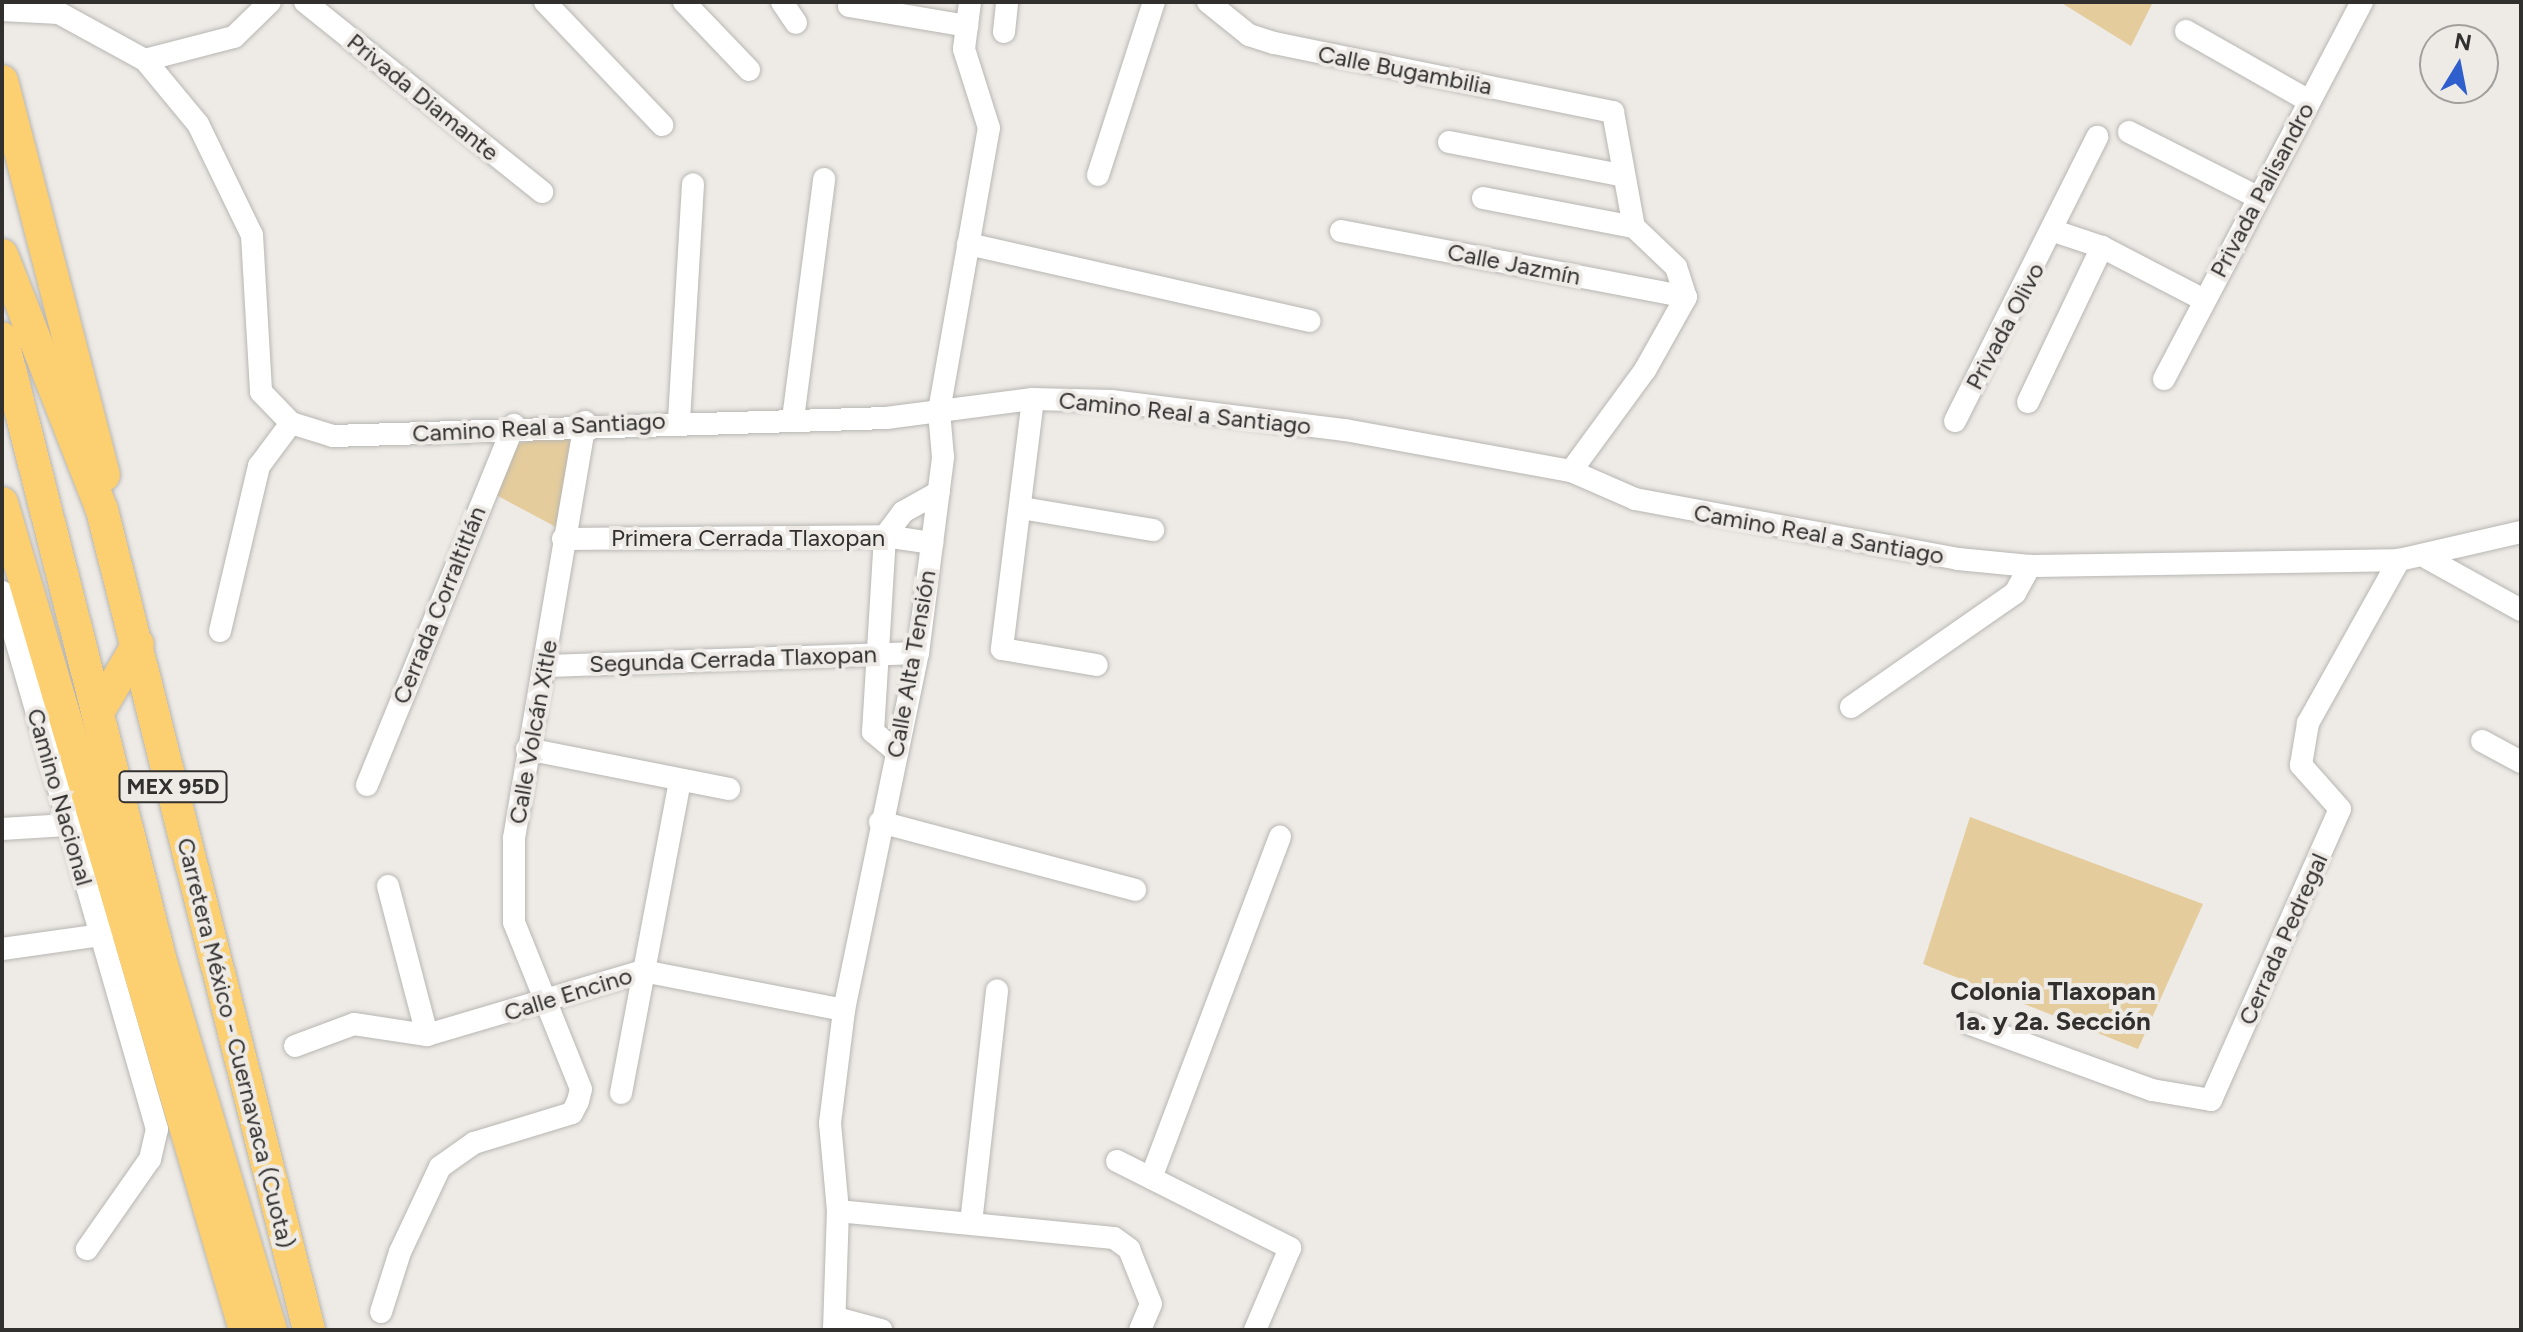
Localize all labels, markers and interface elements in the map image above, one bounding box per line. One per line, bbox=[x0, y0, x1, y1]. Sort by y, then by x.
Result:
north arrow bbox=[2419, 24, 2499, 104]
street label: Privada Diamante bbox=[341, 27, 505, 167]
text: N bbox=[2452, 27, 2474, 57]
street label: Calle Bugambilia bbox=[1316, 39, 1494, 101]
street label: Privada Palisandro bbox=[2204, 98, 2320, 282]
street label: Calle Jazmín bbox=[1445, 237, 1583, 291]
street label: Privada Olivo bbox=[1959, 258, 2051, 394]
street label: Camino Real a Santiago bbox=[1057, 385, 1313, 441]
street label: Camino Real a Santiago bbox=[412, 406, 666, 448]
street label: Camino Real a Santiago bbox=[1692, 498, 1946, 570]
street label: Cerrada Corraltitlán bbox=[386, 502, 492, 708]
street label: Primera Cerrada Tlaxopan bbox=[611, 524, 885, 552]
street label: Calle Alta Tensión bbox=[880, 568, 942, 760]
street label: Calle Volcán Xitle bbox=[503, 638, 563, 826]
street label: Segunda Cerrada Tlaxopan bbox=[589, 640, 877, 678]
street label: Camino Nacional bbox=[21, 705, 99, 889]
road number: MEX 95D bbox=[117, 769, 229, 805]
street label: Carretera México - Cuernavaca (Cuota) bbox=[171, 835, 301, 1251]
street label: Cerrada Pedregal bbox=[2232, 849, 2334, 1029]
street label: Calle Encino bbox=[500, 961, 636, 1027]
district label: Colonia Tlaxopan 1a. y 2a. Sección bbox=[1950, 976, 2156, 1038]

